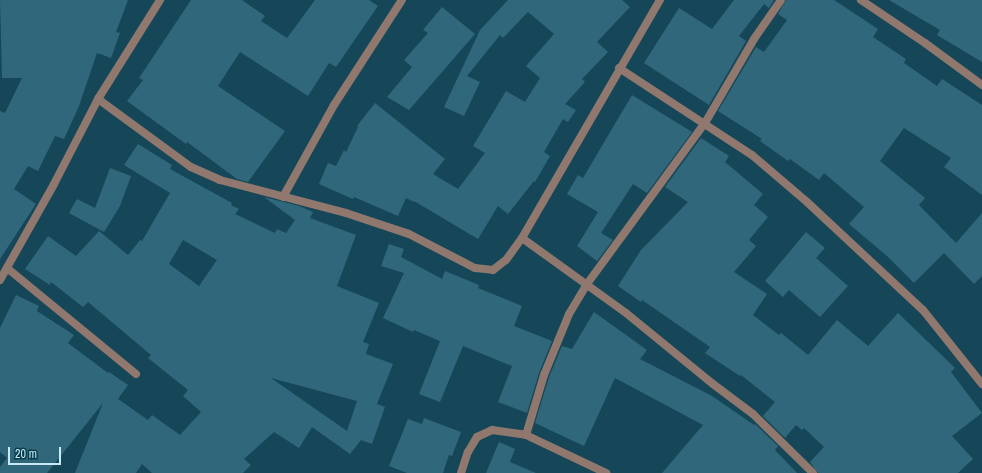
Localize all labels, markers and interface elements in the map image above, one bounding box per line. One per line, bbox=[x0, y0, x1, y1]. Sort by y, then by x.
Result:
scale bar bbox=[10, 439, 63, 465]
text: 20 m bbox=[15, 446, 37, 462]

